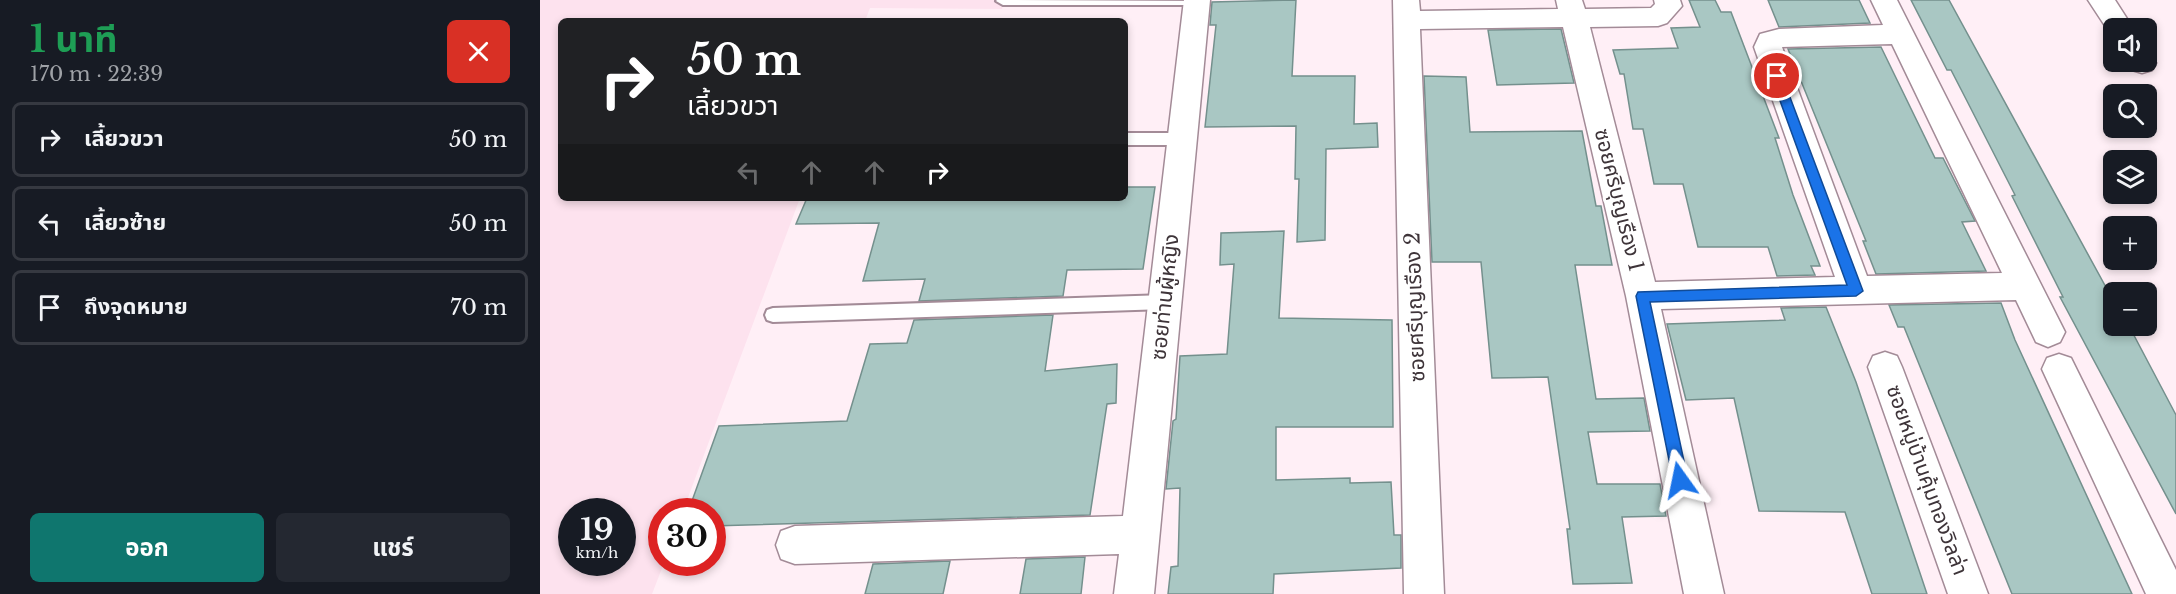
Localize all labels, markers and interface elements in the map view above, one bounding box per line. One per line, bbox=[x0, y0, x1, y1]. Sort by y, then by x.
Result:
text: 1 นาที bbox=[30, 17, 117, 62]
map controls bbox=[2103, 18, 2157, 336]
button: sound bbox=[2103, 18, 2157, 72]
button: close bbox=[447, 20, 510, 83]
text: 50 m bbox=[687, 34, 801, 86]
icon: right bbox=[588, 42, 666, 120]
pin bbox=[1751, 50, 1802, 101]
icon: arrive bbox=[1760, 59, 1793, 92]
text: 170 m · 22:39 bbox=[30, 62, 163, 86]
button: search bbox=[2103, 84, 2157, 138]
text: เลี้ยวขวา bbox=[687, 89, 778, 122]
icon: right bbox=[33, 123, 66, 156]
text: เลี้ยวขวา bbox=[84, 125, 164, 152]
text: 50 m bbox=[449, 126, 507, 153]
street label: ซอยศรีบุญเรือง 1 bbox=[1589, 126, 1649, 274]
button: layers bbox=[2103, 150, 2157, 204]
icon: left bbox=[732, 156, 765, 189]
icon: ahead bbox=[795, 156, 828, 189]
icon: ahead bbox=[858, 156, 891, 189]
icon: right bbox=[921, 156, 954, 189]
icon: left bbox=[33, 207, 66, 240]
text: เลี้ยวซ้าย bbox=[84, 209, 166, 236]
text: 50 m bbox=[449, 210, 507, 237]
button: + bbox=[2103, 216, 2157, 270]
street label: ซอยศรีบุญเรือง 2 bbox=[1399, 232, 1431, 382]
street label: ซอยท่านผู้หญิง bbox=[1145, 233, 1185, 361]
button: − bbox=[2103, 282, 2157, 336]
icon: arrive bbox=[33, 291, 66, 324]
text: ถึงจุดหมาย bbox=[84, 293, 188, 320]
text: 70 m bbox=[450, 294, 507, 321]
street label: ซอยหมู่บ้านคุ้มทองวิลล่า bbox=[1881, 381, 1973, 579]
position arrow bbox=[1648, 448, 1712, 512]
speed limit sign: 30 bbox=[648, 498, 726, 576]
text: 19 bbox=[580, 511, 614, 548]
button: ออก bbox=[30, 513, 264, 582]
button: แชร์ bbox=[276, 513, 510, 582]
text: km/h bbox=[576, 543, 618, 562]

